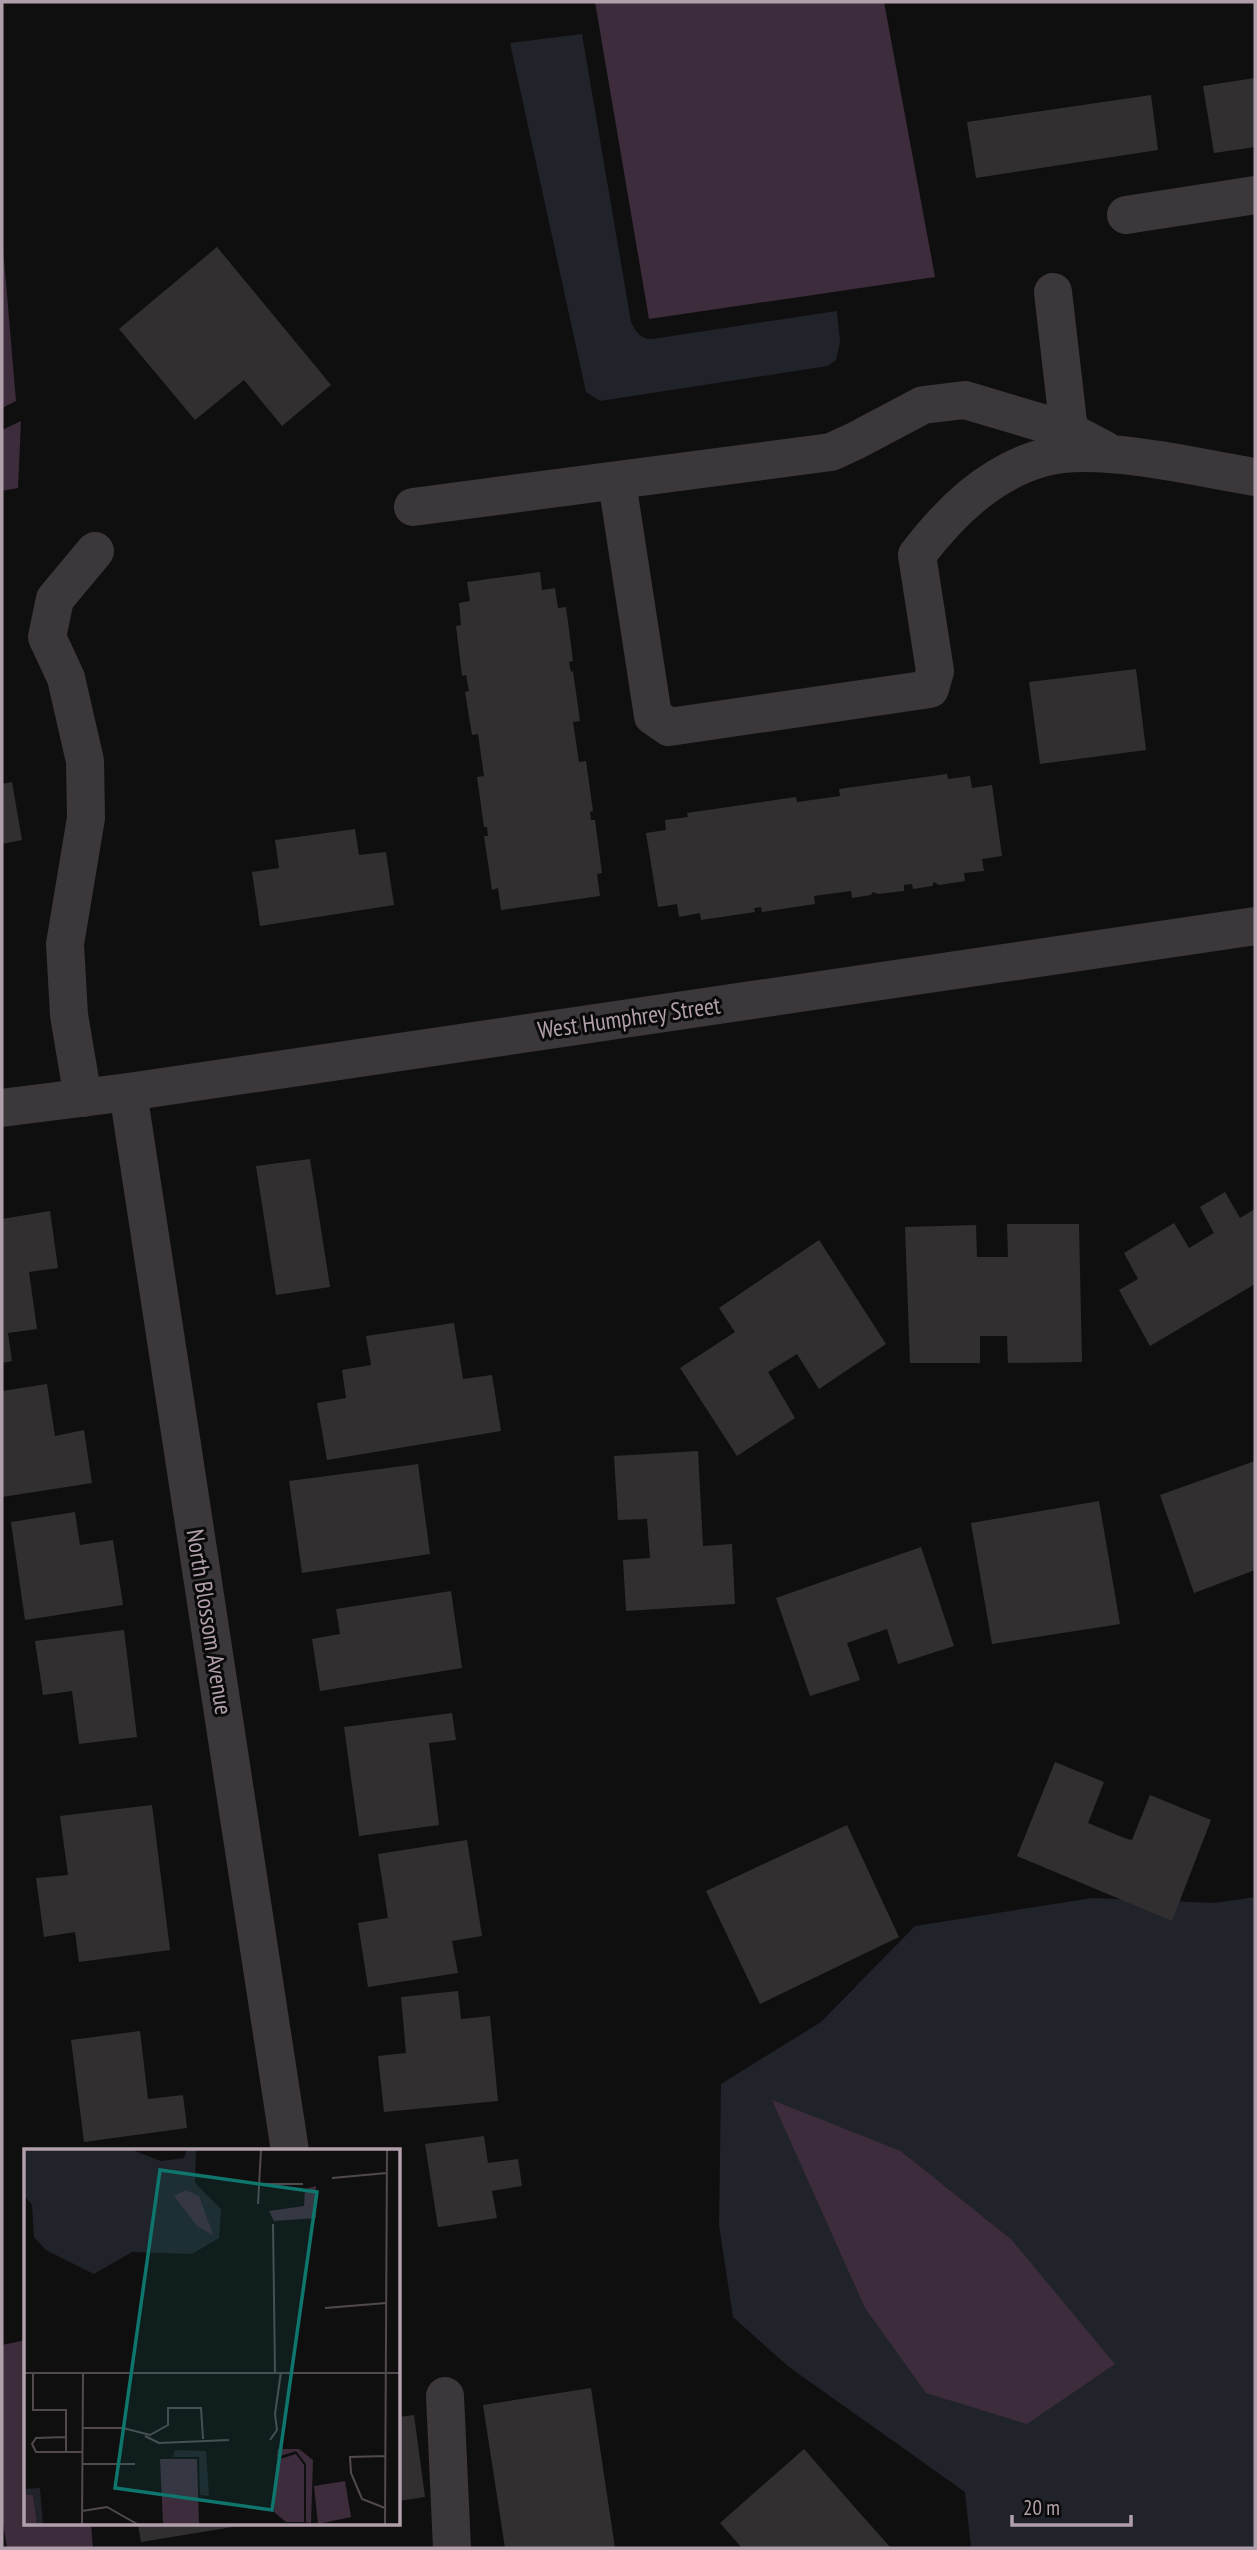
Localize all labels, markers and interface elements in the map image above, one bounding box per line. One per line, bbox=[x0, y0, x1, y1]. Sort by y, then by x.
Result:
street label: West Humphrey Street bbox=[536, 989, 723, 1046]
street label: North Blossom Avenue bbox=[180, 1527, 239, 1717]
inset map bbox=[24, 2149, 401, 2526]
scale bar bbox=[1012, 2484, 1131, 2528]
text: 20 m bbox=[1023, 2494, 1060, 2521]

